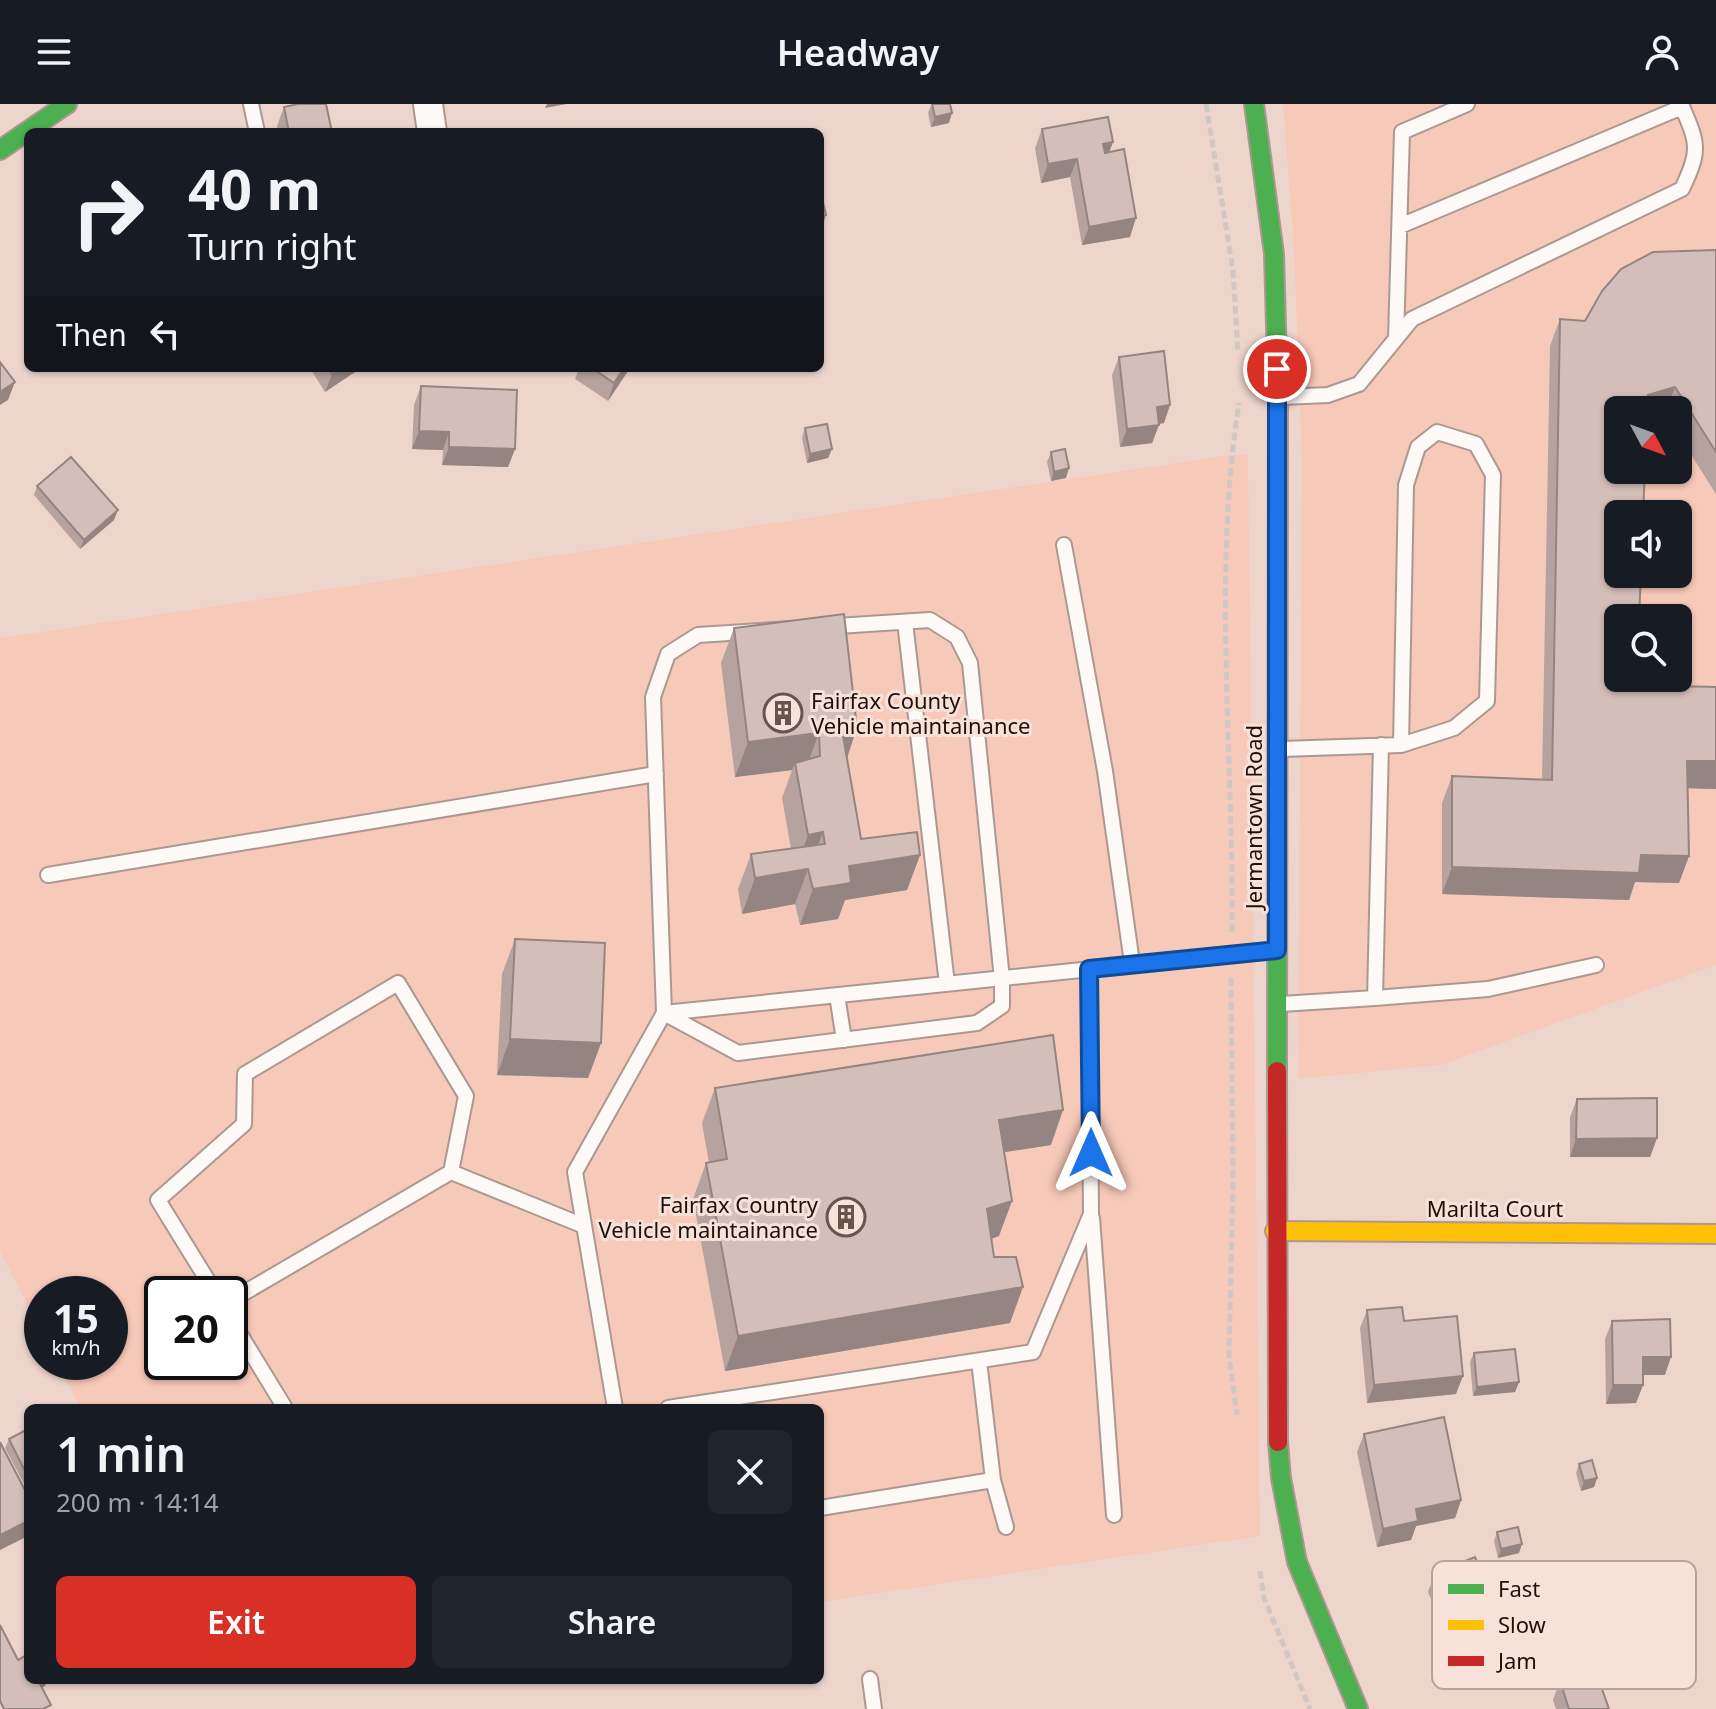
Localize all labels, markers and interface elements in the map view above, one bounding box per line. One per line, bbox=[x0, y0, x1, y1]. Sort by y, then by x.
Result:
text: Headway bbox=[777, 28, 939, 77]
icon: menu bbox=[32, 30, 76, 74]
icon: person bbox=[1640, 30, 1684, 74]
text: 40 m bbox=[188, 150, 321, 226]
icon: right bbox=[56, 160, 160, 264]
text: Turn right bbox=[188, 222, 356, 271]
icon: left bbox=[143, 312, 187, 356]
text: Then bbox=[56, 314, 127, 355]
pin bbox=[1243, 335, 1311, 403]
icon: arrive bbox=[1255, 347, 1299, 391]
north arrow bbox=[1604, 396, 1692, 484]
map controls bbox=[1604, 396, 1692, 692]
button: sound bbox=[1604, 500, 1692, 588]
button: search bbox=[1604, 604, 1692, 692]
place label: Fairfax County Vehicle maintainance bbox=[811, 685, 1030, 740]
building icon: Fairfax County Vehicle maintainance bbox=[762, 692, 804, 734]
street label: Jermantown Road bbox=[1238, 725, 1268, 911]
position arrow bbox=[1049, 1111, 1133, 1195]
place label: Fairfax Country Vehicle maintainance bbox=[599, 1189, 819, 1244]
street label: Marilta Court bbox=[1427, 1193, 1563, 1223]
building icon: Fairfax Country Vehicle maintainance bbox=[825, 1196, 867, 1238]
speed limit sign: 20 bbox=[144, 1276, 248, 1380]
text: 15 bbox=[53, 1290, 99, 1345]
text: km/h bbox=[51, 1334, 101, 1361]
text: 1 min bbox=[56, 1421, 186, 1486]
button: close bbox=[708, 1430, 792, 1514]
text: 200 m · 14:14 bbox=[56, 1484, 219, 1520]
legend bbox=[1432, 1561, 1696, 1689]
text: Fast bbox=[1498, 1573, 1540, 1603]
button: Exit bbox=[56, 1576, 416, 1668]
button: Share bbox=[432, 1576, 792, 1668]
text: Slow bbox=[1498, 1609, 1547, 1639]
text: Jam bbox=[1496, 1645, 1537, 1675]

